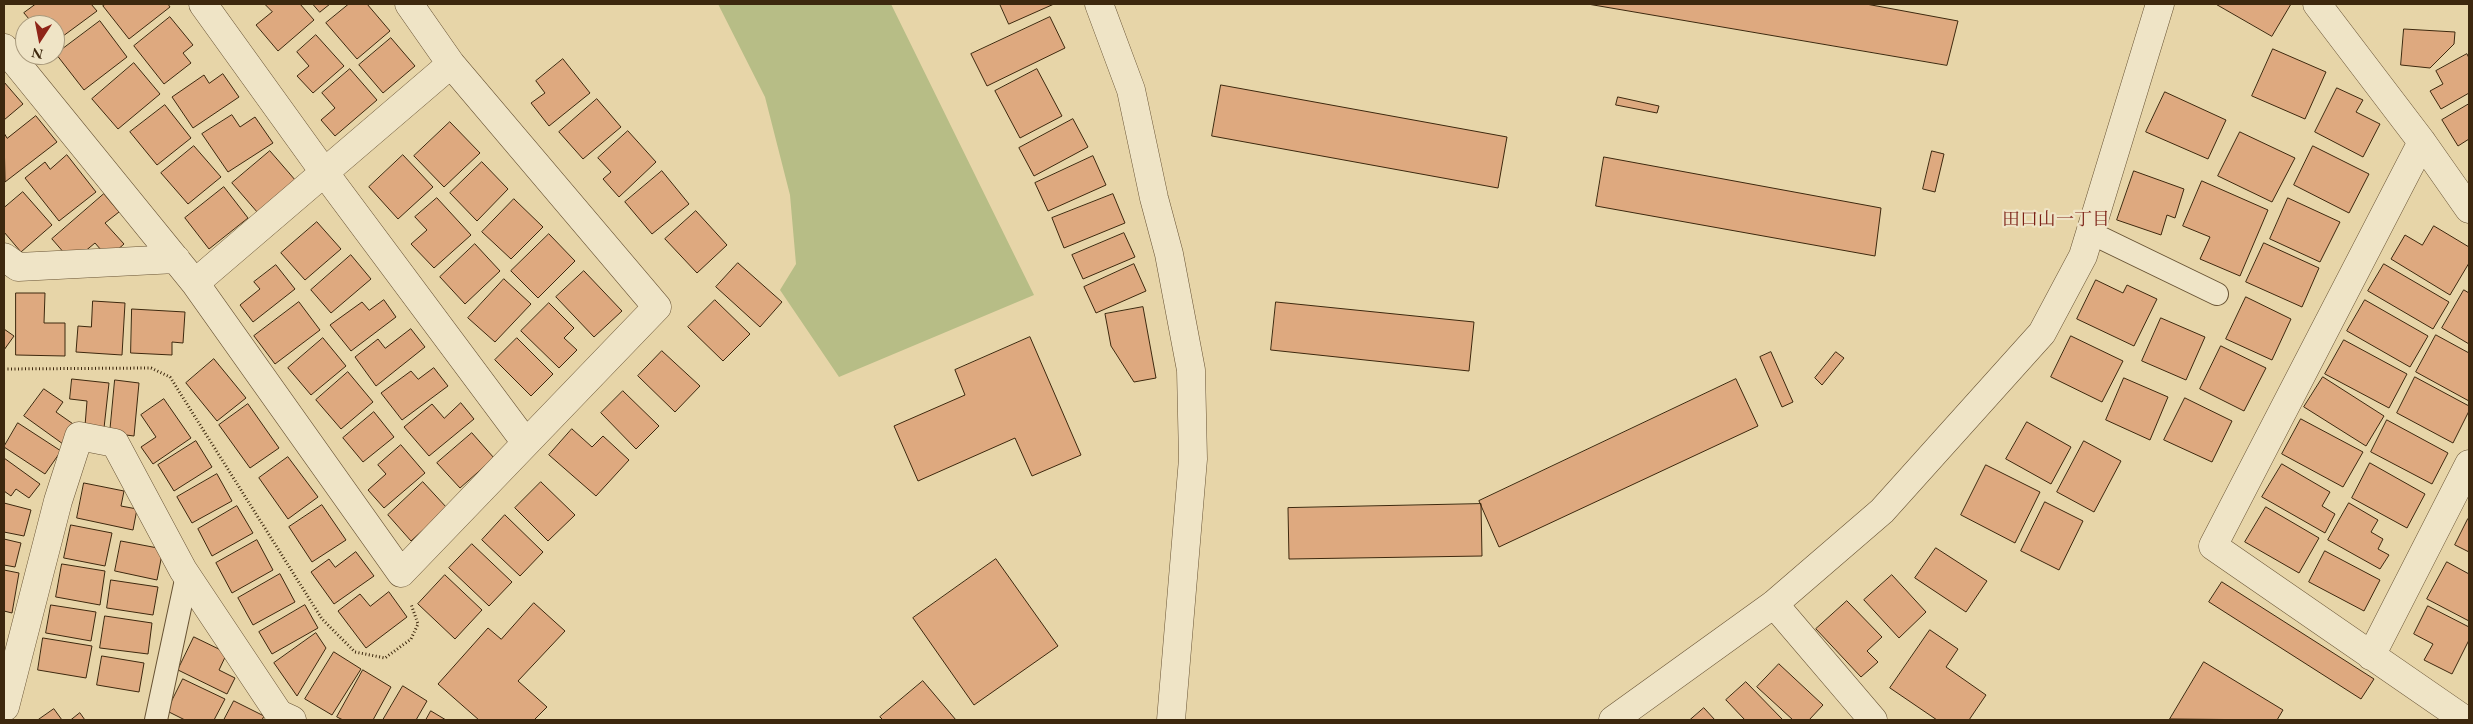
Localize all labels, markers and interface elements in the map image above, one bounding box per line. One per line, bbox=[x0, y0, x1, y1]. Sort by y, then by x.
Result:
north arrow bbox=[15, 15, 65, 65]
text: N bbox=[30, 44, 45, 64]
district label: 田口山一丁目 bbox=[2002, 209, 2110, 231]

